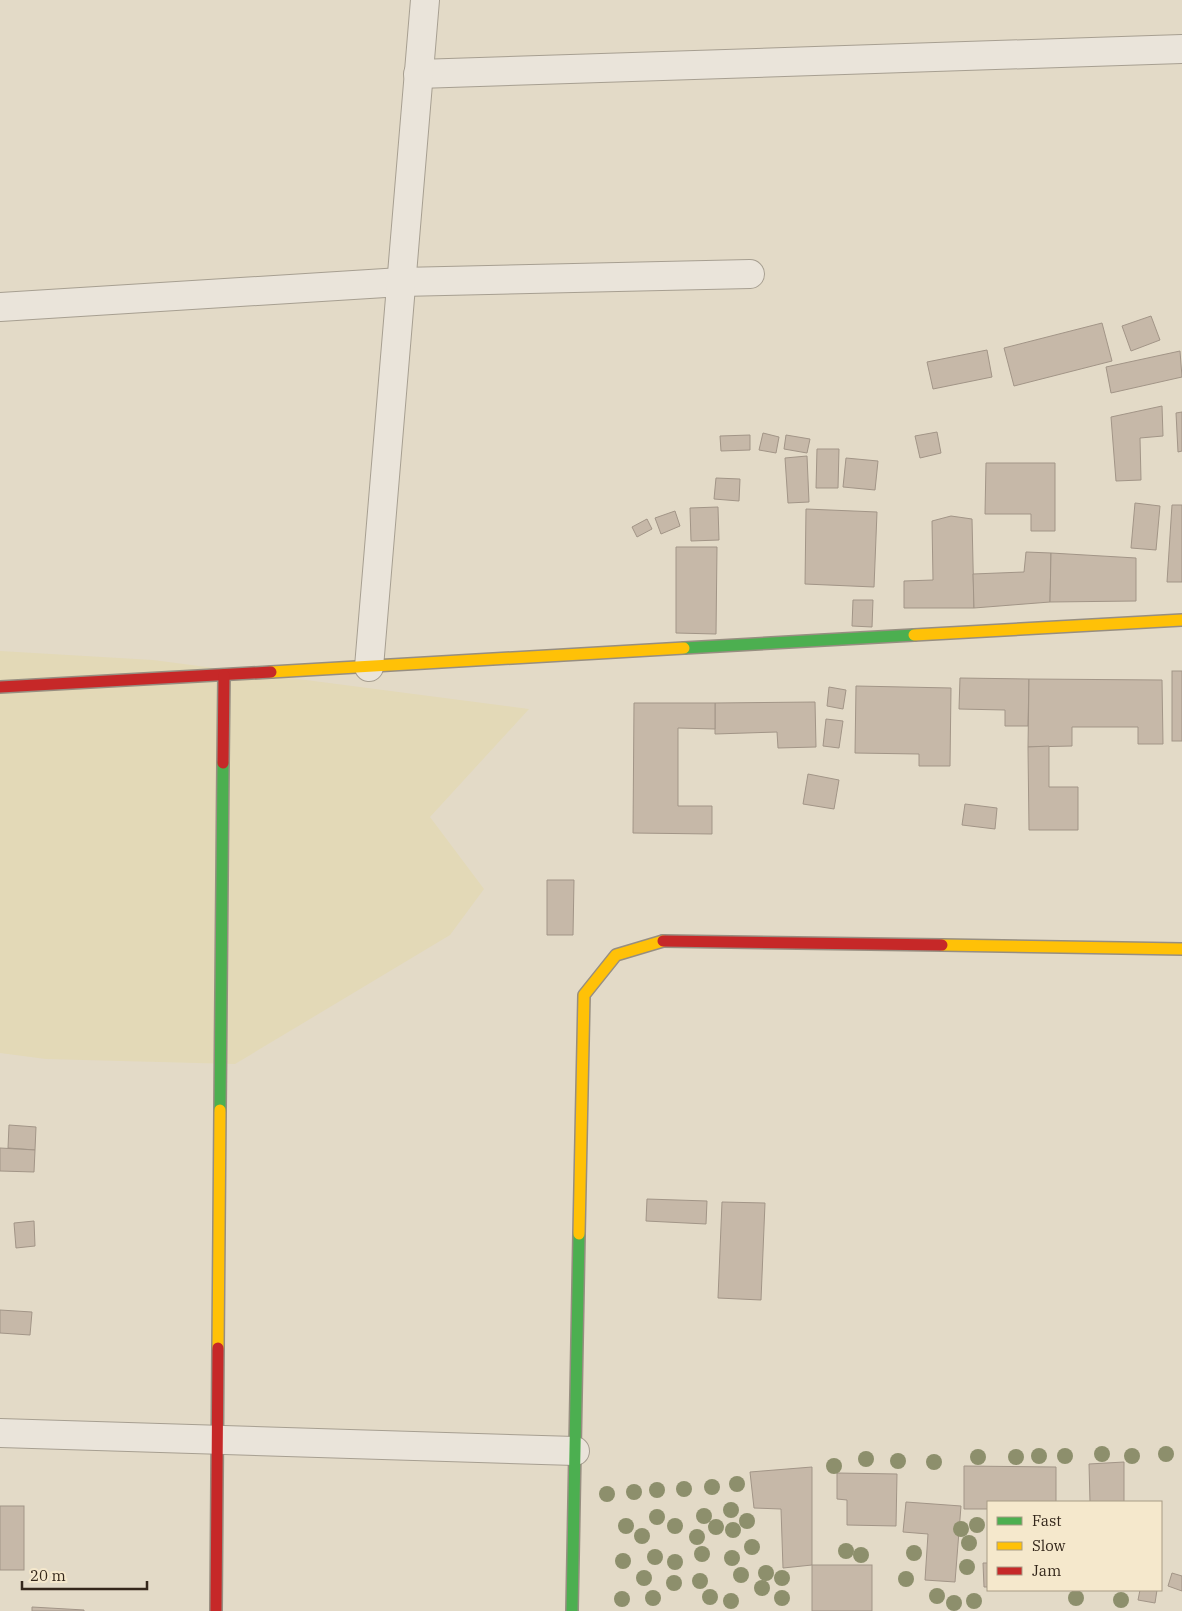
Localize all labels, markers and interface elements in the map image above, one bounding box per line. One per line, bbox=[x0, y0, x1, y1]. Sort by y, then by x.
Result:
legend bbox=[987, 1501, 1162, 1591]
text: Fast bbox=[1032, 1511, 1062, 1530]
text: Slow bbox=[1032, 1536, 1066, 1555]
scale bar bbox=[22, 1558, 148, 1590]
text: Jam bbox=[1032, 1561, 1061, 1580]
text: 20 m bbox=[30, 1566, 66, 1585]

